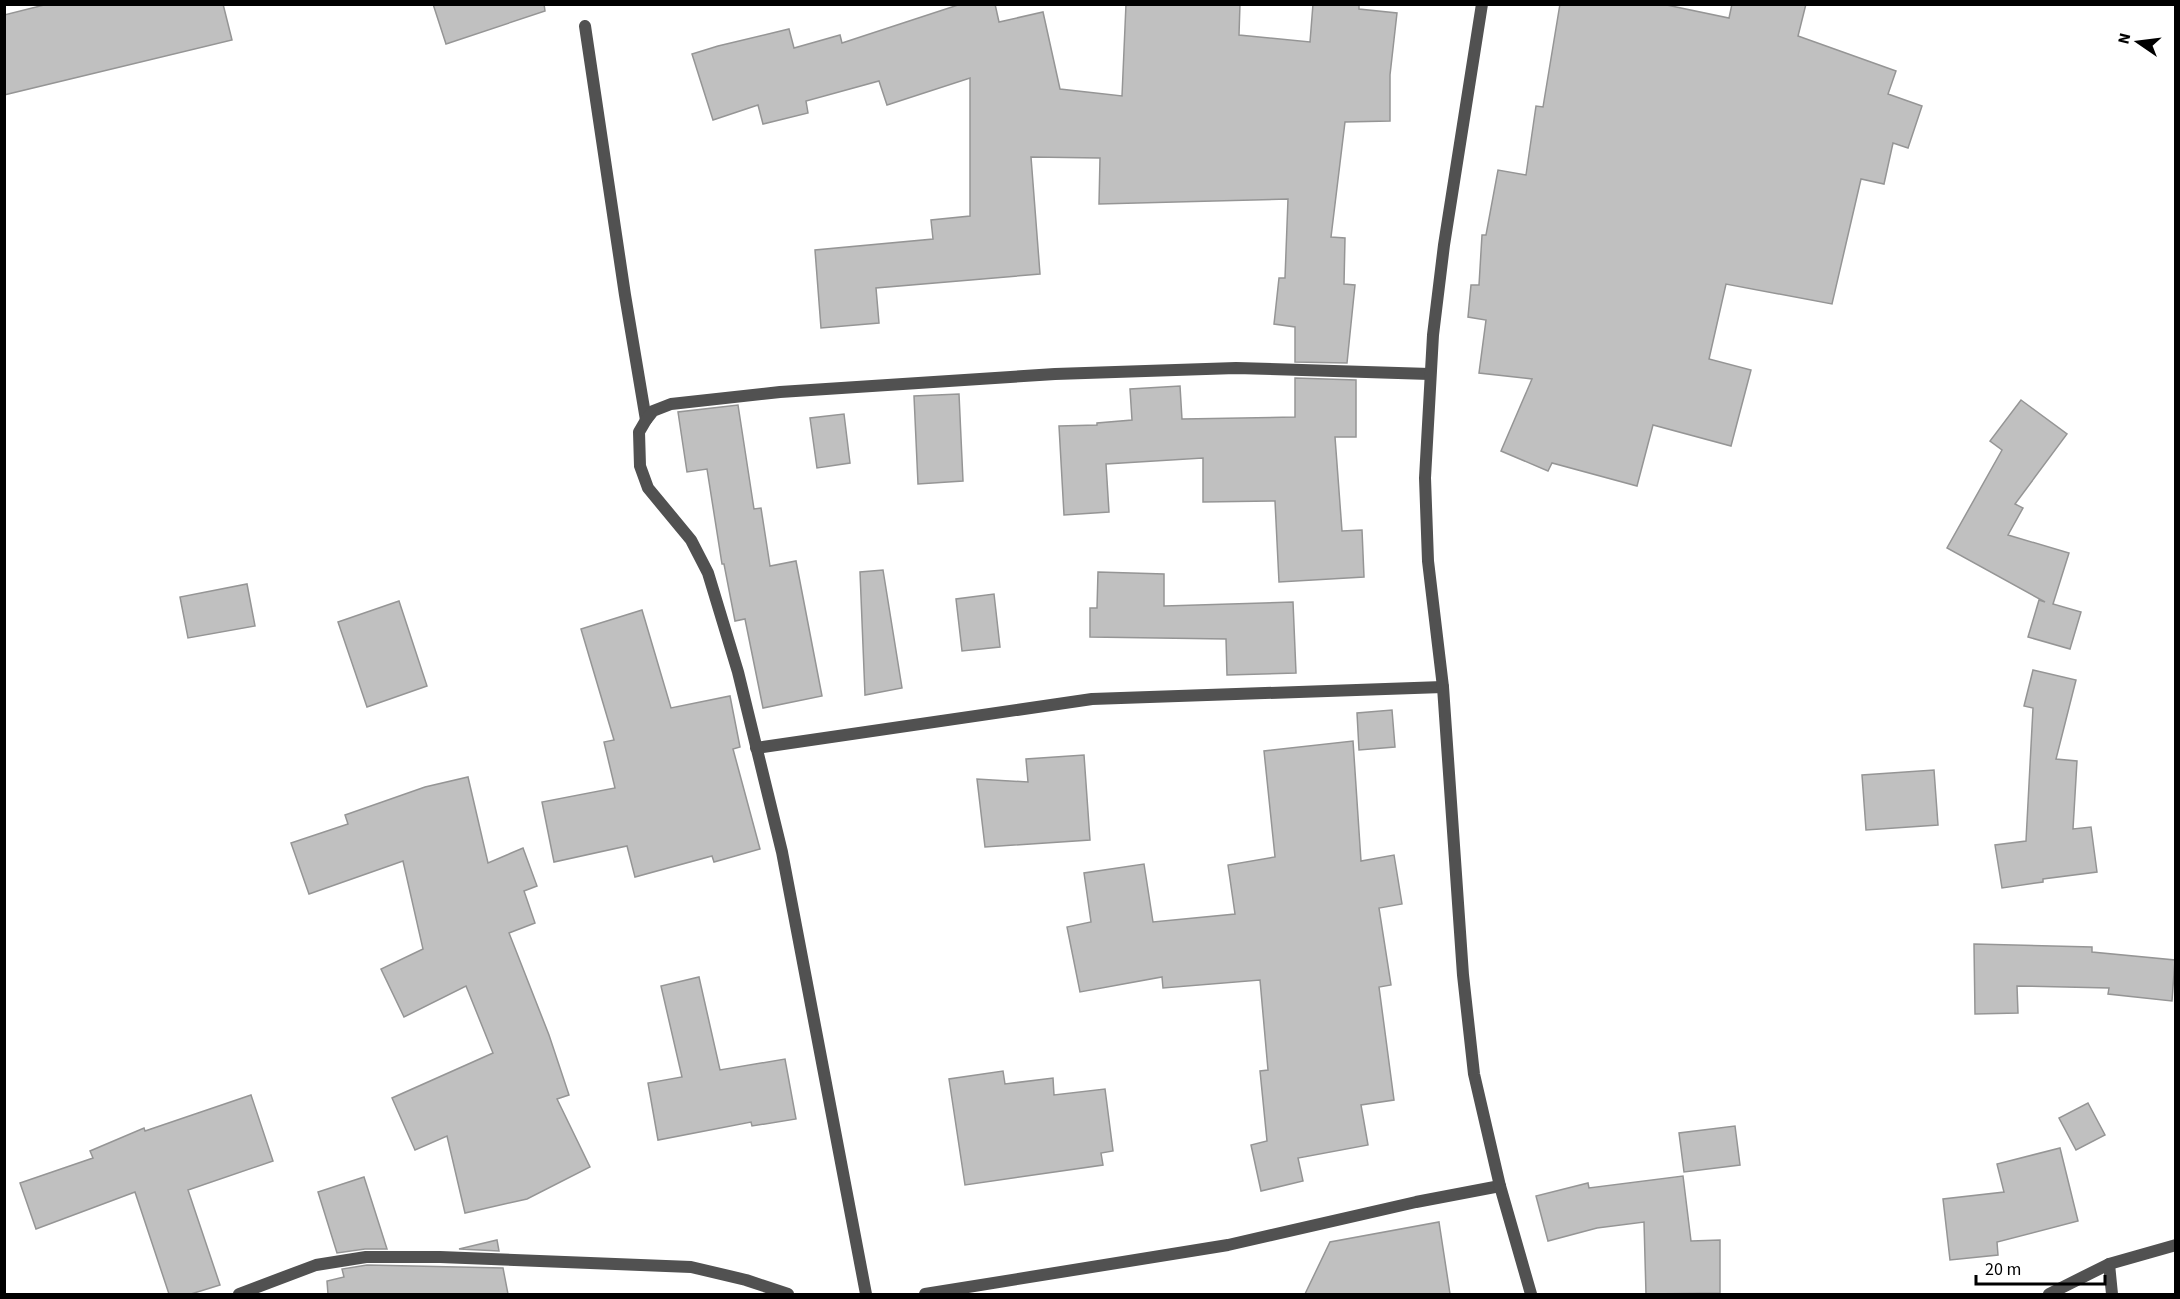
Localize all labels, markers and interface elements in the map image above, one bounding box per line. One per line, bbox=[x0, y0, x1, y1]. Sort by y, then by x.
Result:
north arrow bbox=[2108, 12, 2168, 72]
text: N bbox=[2112, 31, 2136, 46]
scale bar bbox=[1976, 1248, 2105, 1286]
text: 20 m bbox=[1985, 1257, 2021, 1282]

